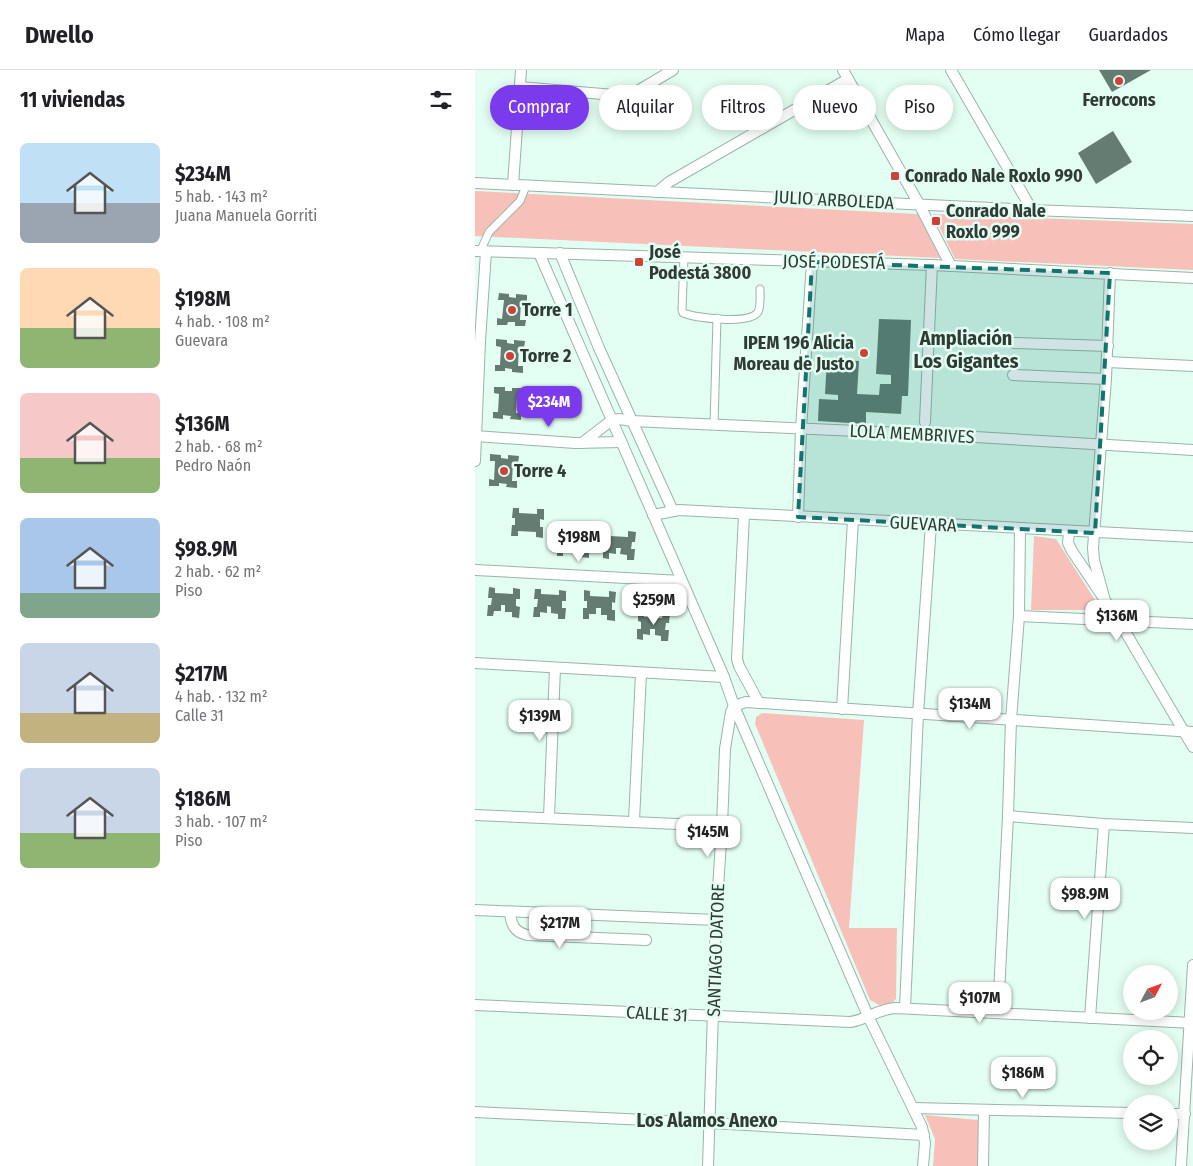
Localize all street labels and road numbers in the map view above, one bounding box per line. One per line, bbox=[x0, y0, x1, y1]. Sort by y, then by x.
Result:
street label: JULIO ARBOLEDA bbox=[773, 186, 895, 214]
street label: JOSÉ PODESTÁ bbox=[782, 249, 886, 274]
street label: LOLA MEMBRIVES bbox=[849, 420, 975, 448]
street label: GUEVARA bbox=[889, 511, 958, 537]
street label: SANTIAGO DATORE bbox=[703, 883, 729, 1017]
street label: CALLE 31 bbox=[625, 1001, 689, 1027]

